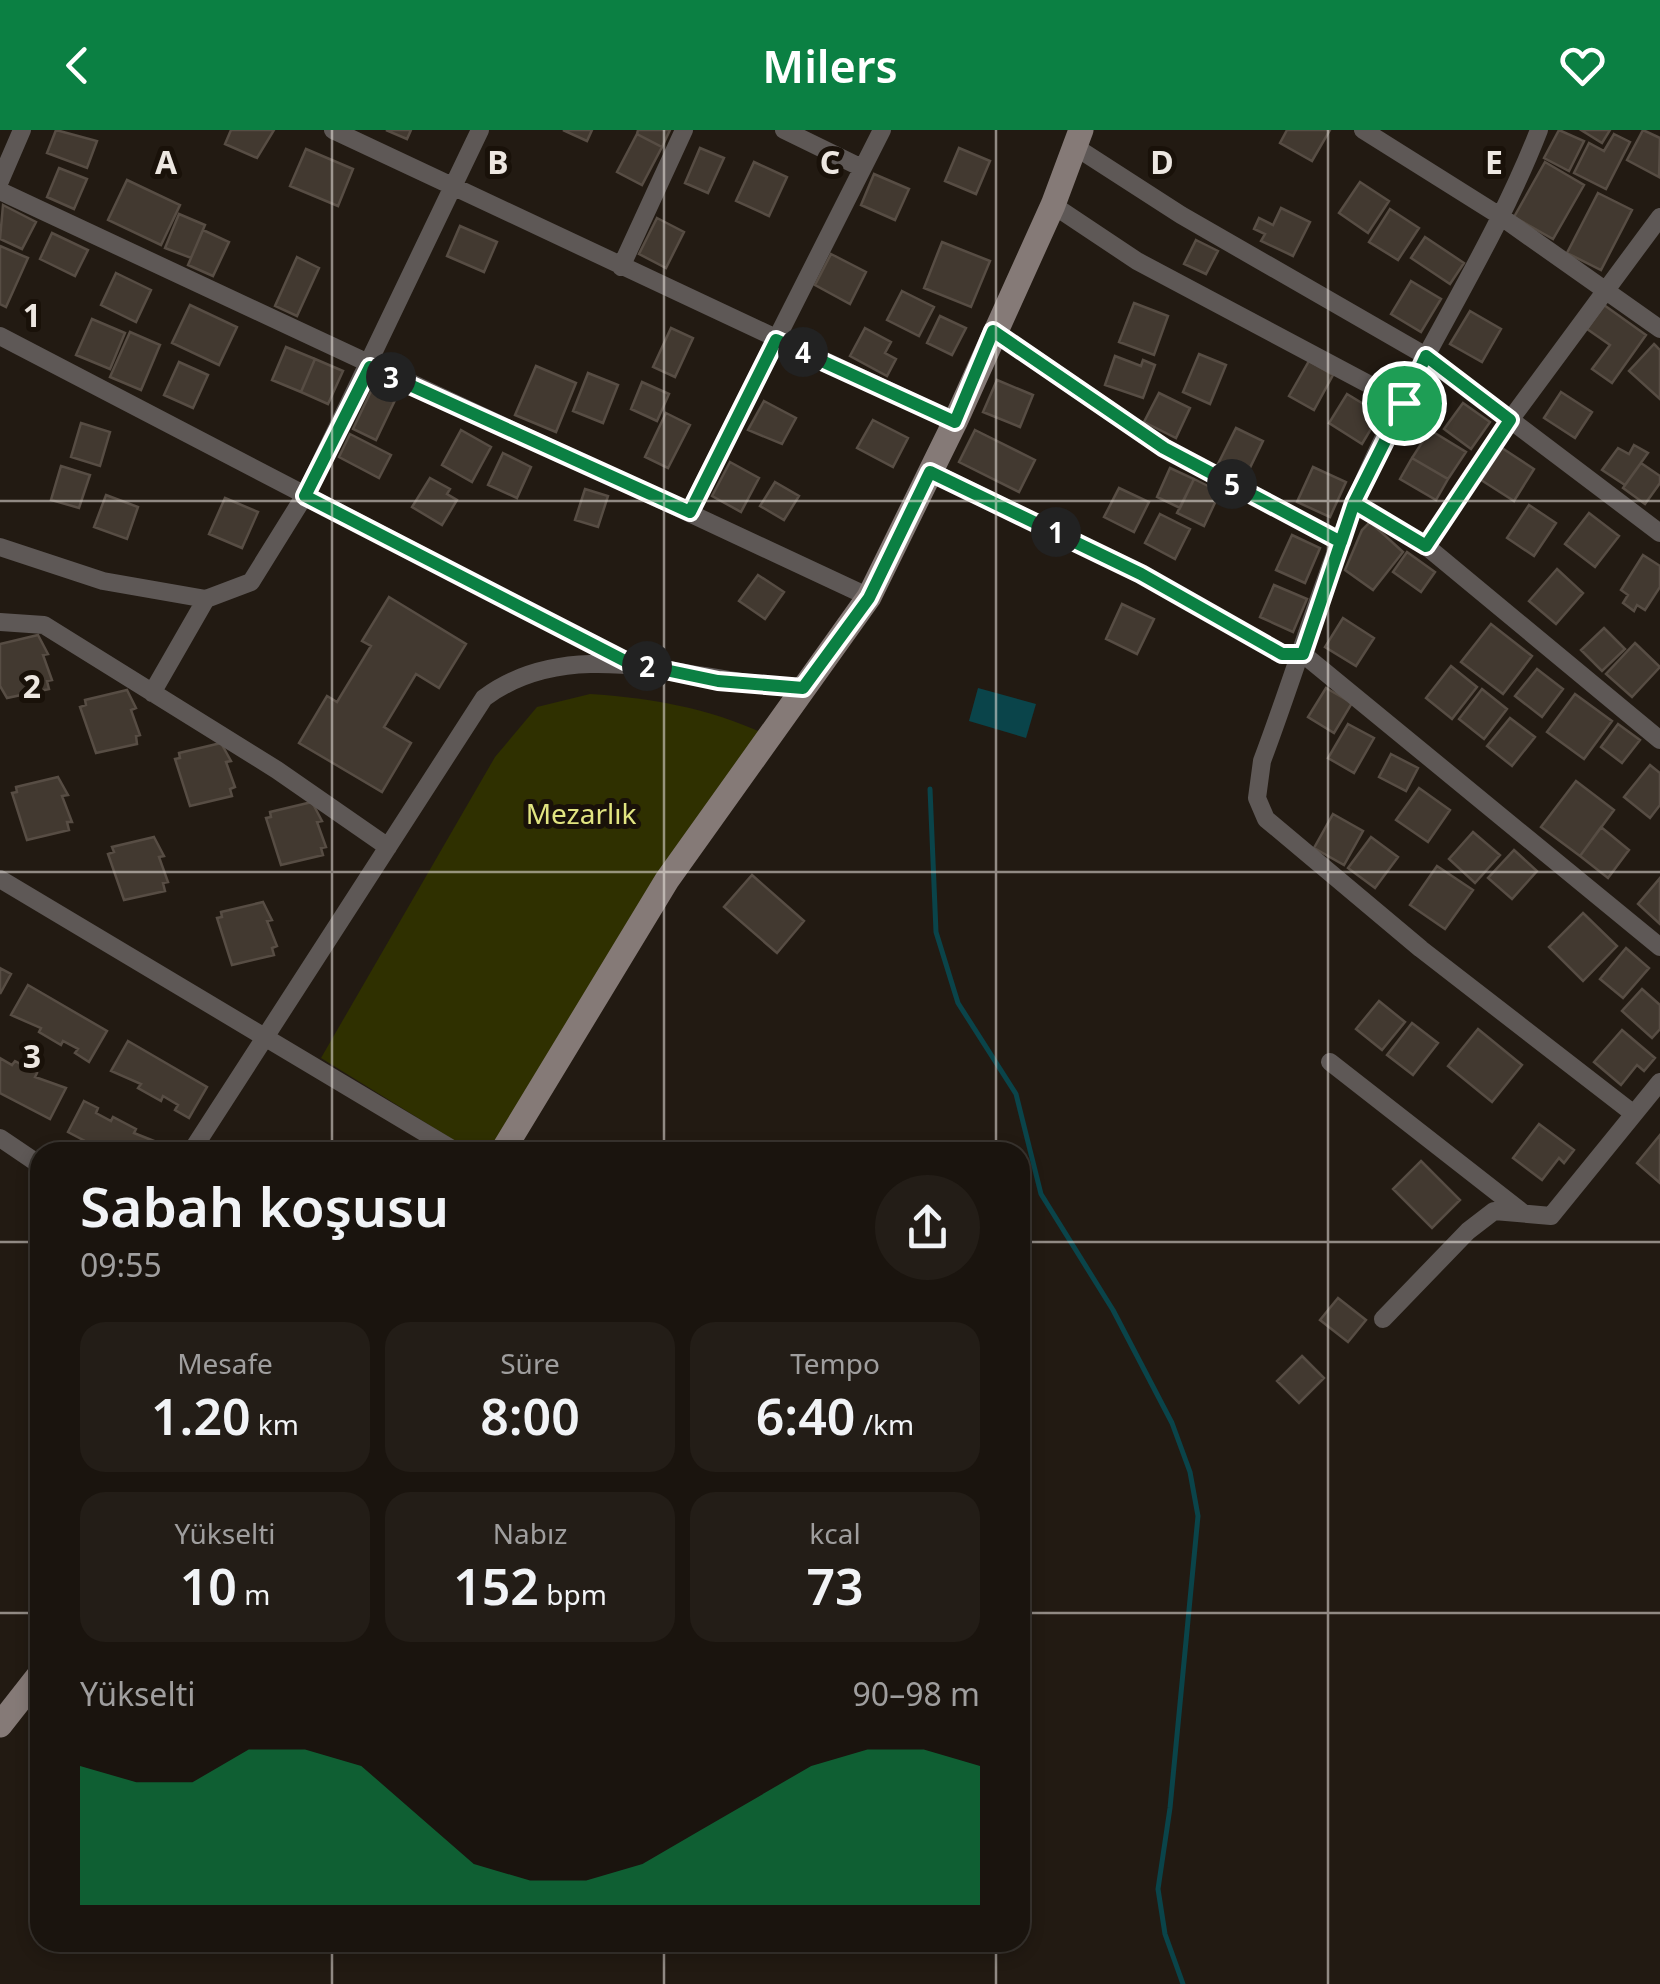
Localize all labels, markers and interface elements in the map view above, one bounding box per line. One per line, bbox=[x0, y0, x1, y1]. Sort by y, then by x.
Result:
text: Milers bbox=[762, 35, 898, 96]
icon: back bbox=[50, 38, 105, 93]
icon: heart bbox=[1555, 38, 1610, 93]
text: A bbox=[155, 140, 178, 183]
text: B bbox=[487, 140, 509, 183]
text: C bbox=[820, 140, 840, 183]
text: D bbox=[1150, 140, 1174, 183]
text: E bbox=[1485, 140, 1503, 183]
text: 1 bbox=[23, 293, 41, 336]
pin: 4 bbox=[778, 327, 828, 377]
text: 4 bbox=[795, 333, 811, 371]
pin: 3 bbox=[366, 352, 416, 402]
text: 3 bbox=[383, 358, 399, 396]
pin bbox=[1362, 361, 1447, 446]
icon: arrive bbox=[1377, 376, 1432, 431]
pin: 5 bbox=[1207, 459, 1257, 509]
text: 5 bbox=[1224, 465, 1240, 503]
pin: 1 bbox=[1031, 507, 1081, 557]
text: 1 bbox=[1048, 513, 1064, 551]
pin: 2 bbox=[622, 641, 672, 691]
text: 2 bbox=[639, 647, 655, 685]
text: 2 bbox=[23, 664, 41, 707]
park label: Mezarlık bbox=[526, 794, 636, 832]
text: 3 bbox=[23, 1034, 41, 1077]
text: Sabah koşusu bbox=[80, 1168, 449, 1243]
button: share bbox=[875, 1175, 980, 1280]
text: 09:55 bbox=[80, 1243, 162, 1286]
text: Mesafe bbox=[177, 1344, 273, 1382]
text: Süre bbox=[500, 1344, 560, 1382]
text: Tempo bbox=[790, 1344, 880, 1382]
text: 1.20 bbox=[151, 1382, 251, 1450]
text: 8:00 bbox=[480, 1382, 580, 1450]
text: 6:40 bbox=[756, 1382, 855, 1450]
text: km bbox=[251, 1405, 299, 1443]
text: /km bbox=[855, 1405, 914, 1443]
text: Yükselti bbox=[174, 1514, 276, 1552]
text: Nabız bbox=[493, 1514, 567, 1552]
text: kcal bbox=[809, 1514, 861, 1552]
text: 10 bbox=[180, 1552, 237, 1620]
text: 152 bbox=[453, 1552, 539, 1620]
text: 73 bbox=[806, 1552, 864, 1620]
text: m bbox=[237, 1575, 270, 1613]
text: bpm bbox=[539, 1575, 607, 1613]
text: Yükselti bbox=[80, 1672, 195, 1715]
text: 90–98 m bbox=[853, 1672, 980, 1715]

